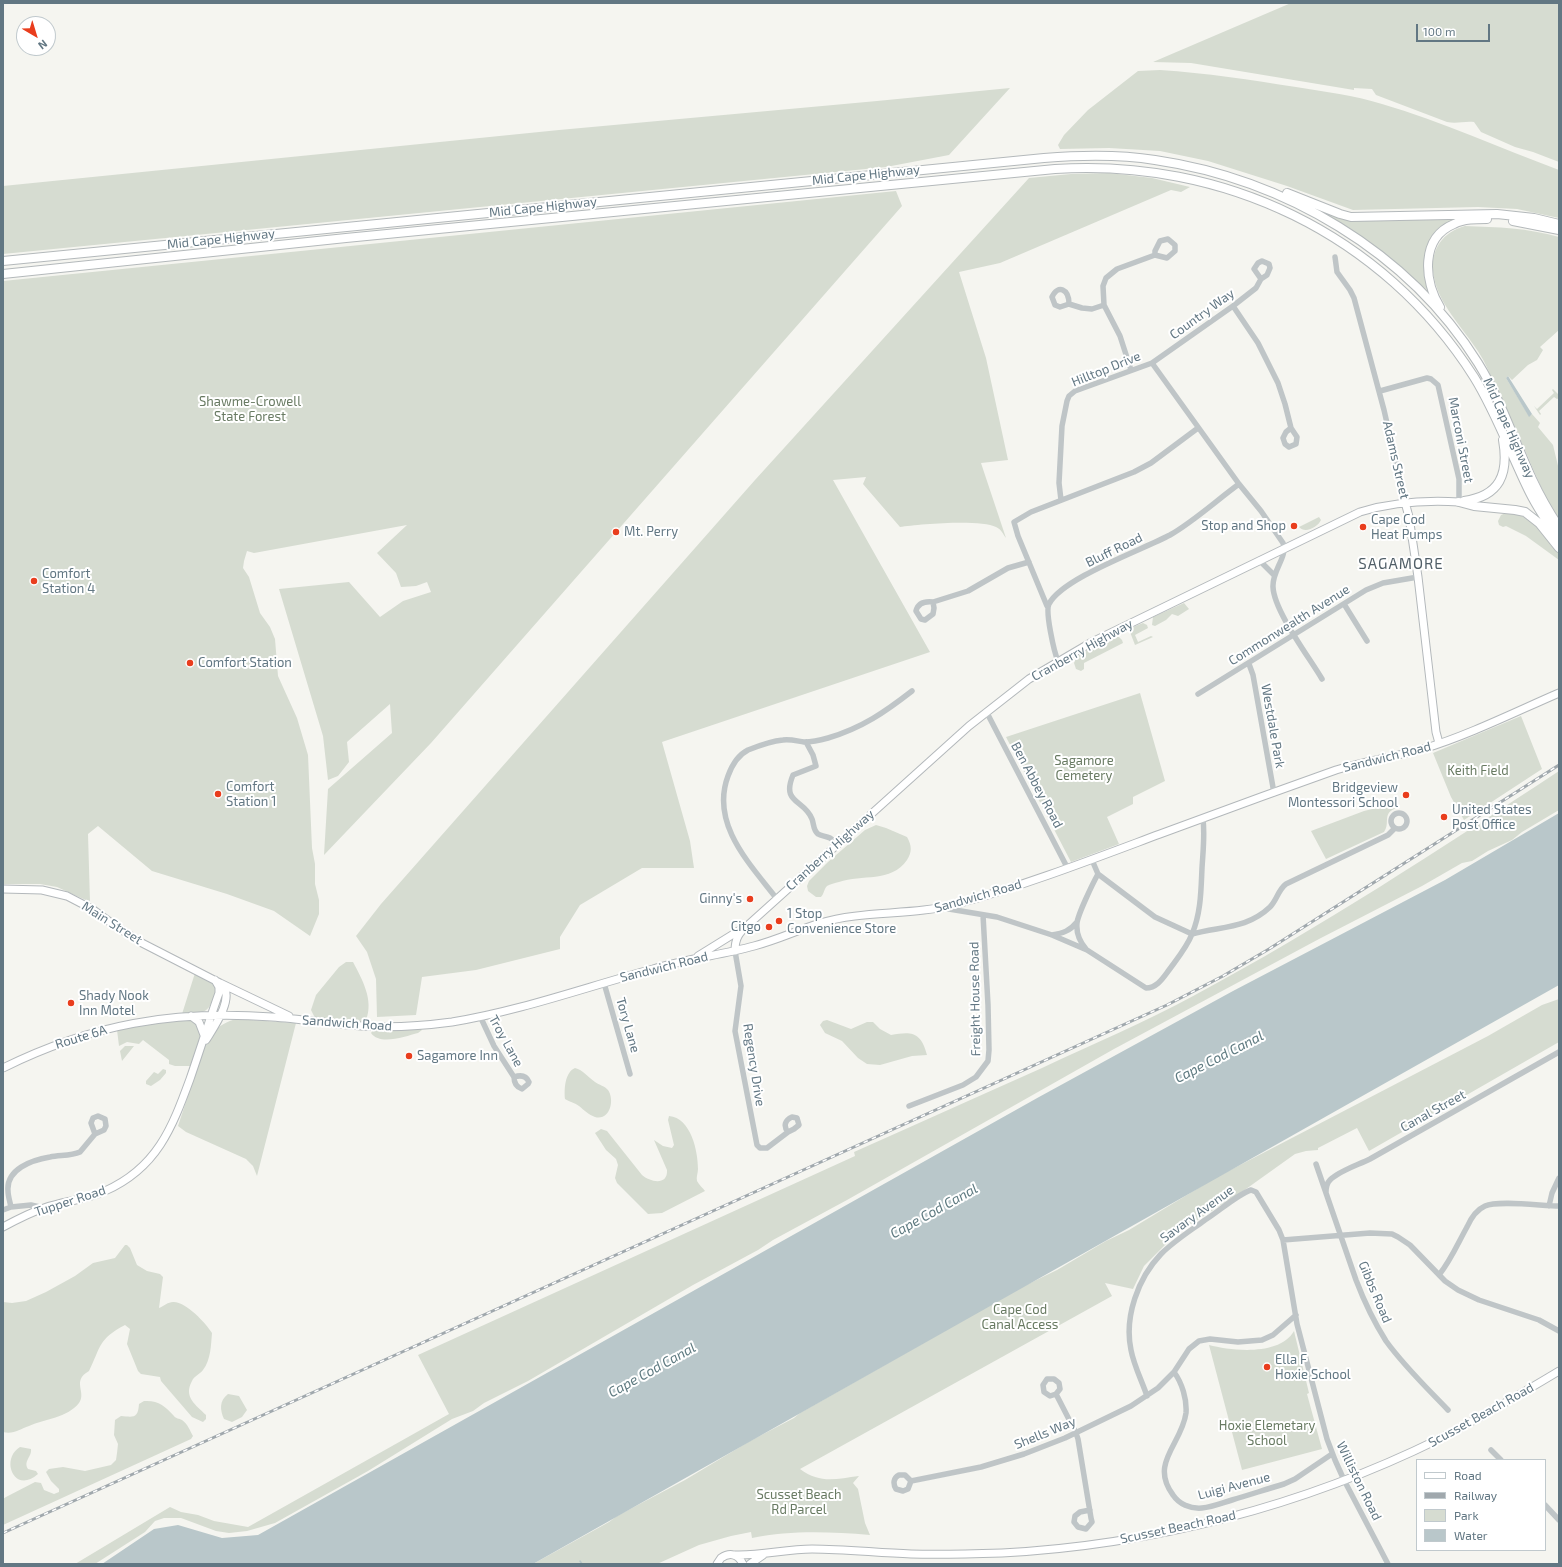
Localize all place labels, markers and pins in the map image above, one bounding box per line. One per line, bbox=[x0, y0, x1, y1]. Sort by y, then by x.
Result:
place label: Cape Cod Heat Pumps bbox=[1371, 512, 1442, 543]
place label: Stop and Shop bbox=[1201, 518, 1286, 534]
marker: Stop and Shop bbox=[1289, 521, 1299, 531]
marker: Cape Cod Heat Pumps bbox=[1358, 522, 1368, 532]
place label: Mt. Perry bbox=[624, 524, 678, 540]
marker: Mt. Perry bbox=[611, 527, 621, 537]
place label: Comfort Station 4 bbox=[42, 566, 95, 597]
marker: Comfort Station 4 bbox=[29, 576, 39, 586]
place label: Comfort Station bbox=[198, 655, 292, 671]
marker: Comfort Station bbox=[185, 658, 195, 668]
place label: Comfort Station 1 bbox=[226, 779, 276, 810]
place label: Bridgeview Montessori School bbox=[1288, 780, 1398, 811]
marker: Comfort Station 1 bbox=[213, 789, 223, 799]
marker: Bridgeview Montessori School bbox=[1401, 790, 1411, 800]
place label: United States Post Office bbox=[1452, 802, 1532, 833]
marker: United States Post Office bbox=[1439, 812, 1449, 822]
place label: Ginny's bbox=[699, 891, 742, 907]
marker: Ginny's bbox=[745, 894, 755, 904]
place label: 1 Stop Convenience Store bbox=[787, 906, 896, 937]
marker: 1 Stop Convenience Store bbox=[774, 916, 784, 926]
place label: Citgo bbox=[731, 919, 761, 935]
marker: Citgo bbox=[764, 922, 774, 932]
place label: Shady Nook Inn Motel bbox=[79, 988, 149, 1019]
marker: Shady Nook Inn Motel bbox=[66, 998, 76, 1008]
place label: Sagamore Inn bbox=[417, 1048, 498, 1064]
marker: Sagamore Inn bbox=[404, 1051, 414, 1061]
place label: Ella F Hoxie School bbox=[1275, 1352, 1351, 1383]
marker: Ella F Hoxie School bbox=[1262, 1362, 1272, 1372]

